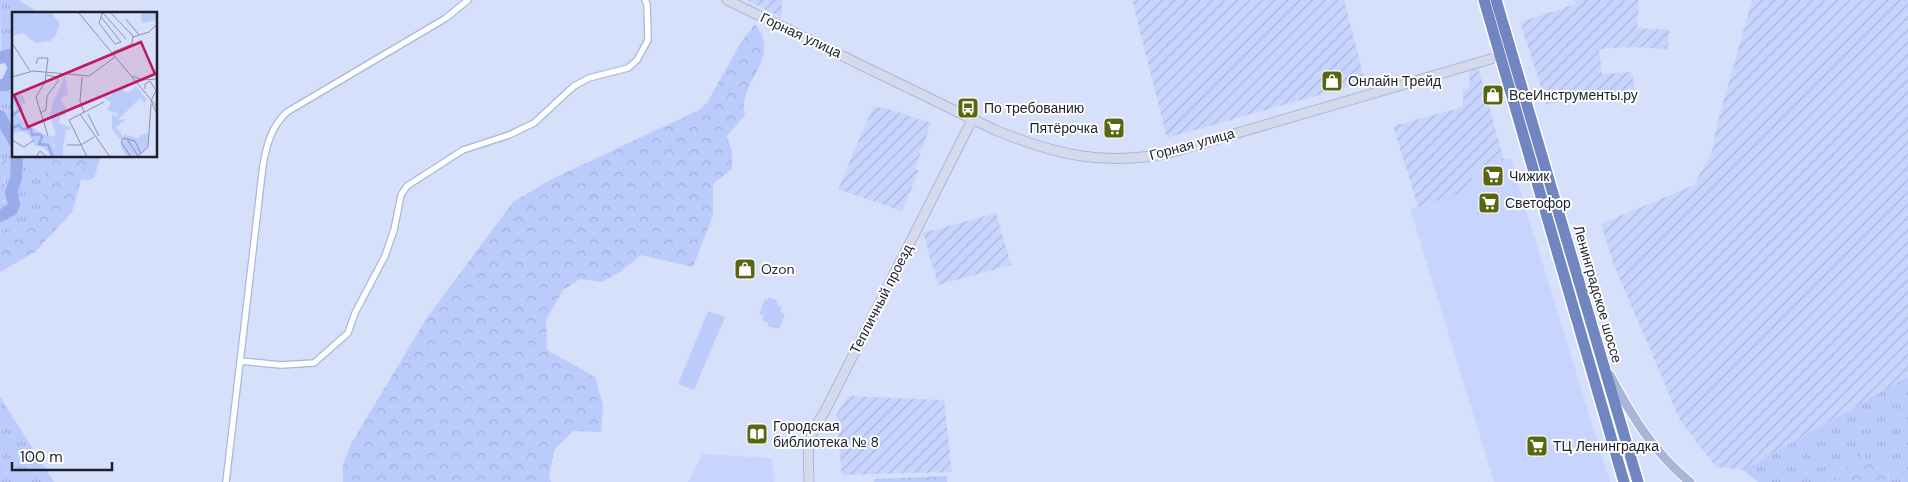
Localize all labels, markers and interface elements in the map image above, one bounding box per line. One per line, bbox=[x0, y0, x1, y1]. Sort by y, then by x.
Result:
street label: Горная улица bbox=[758, 8, 845, 62]
inset map bbox=[12, 12, 158, 158]
shop icon: Онлайн Трейд bbox=[1320, 69, 1344, 93]
place label: Онлайн Трейд bbox=[1348, 72, 1441, 90]
shop icon: ВсеИнструменты.ру bbox=[1481, 83, 1505, 107]
place label: ВсеИнструменты.ру bbox=[1509, 86, 1638, 104]
bus stop icon: По требованию bbox=[956, 96, 980, 120]
place label: По требованию bbox=[984, 99, 1084, 117]
supermarket icon: Пятёрочка bbox=[1102, 116, 1126, 140]
place label: Пятёрочка bbox=[1029, 119, 1098, 137]
street label: Горная улица bbox=[1147, 124, 1237, 164]
supermarket icon: Чижик bbox=[1481, 164, 1505, 188]
place label: Чижик bbox=[1509, 167, 1550, 185]
supermarket icon: Светофор bbox=[1477, 191, 1501, 215]
place label: Светофор bbox=[1505, 194, 1571, 212]
street label: Ленинградское шоссе bbox=[1570, 223, 1626, 365]
street label: Тепличный проезд bbox=[846, 241, 916, 357]
shop icon: Ozon bbox=[733, 257, 757, 281]
place label: Ozon bbox=[761, 260, 795, 278]
place label: Городская библиотека № 8 bbox=[773, 417, 879, 451]
library icon: Городская библиотека № 8 bbox=[745, 422, 769, 446]
supermarket icon: ТЦ Ленинградка bbox=[1525, 434, 1549, 458]
place label: ТЦ Ленинградка bbox=[1553, 437, 1659, 455]
scale bar bbox=[12, 440, 112, 472]
text: 100 m bbox=[20, 447, 63, 467]

